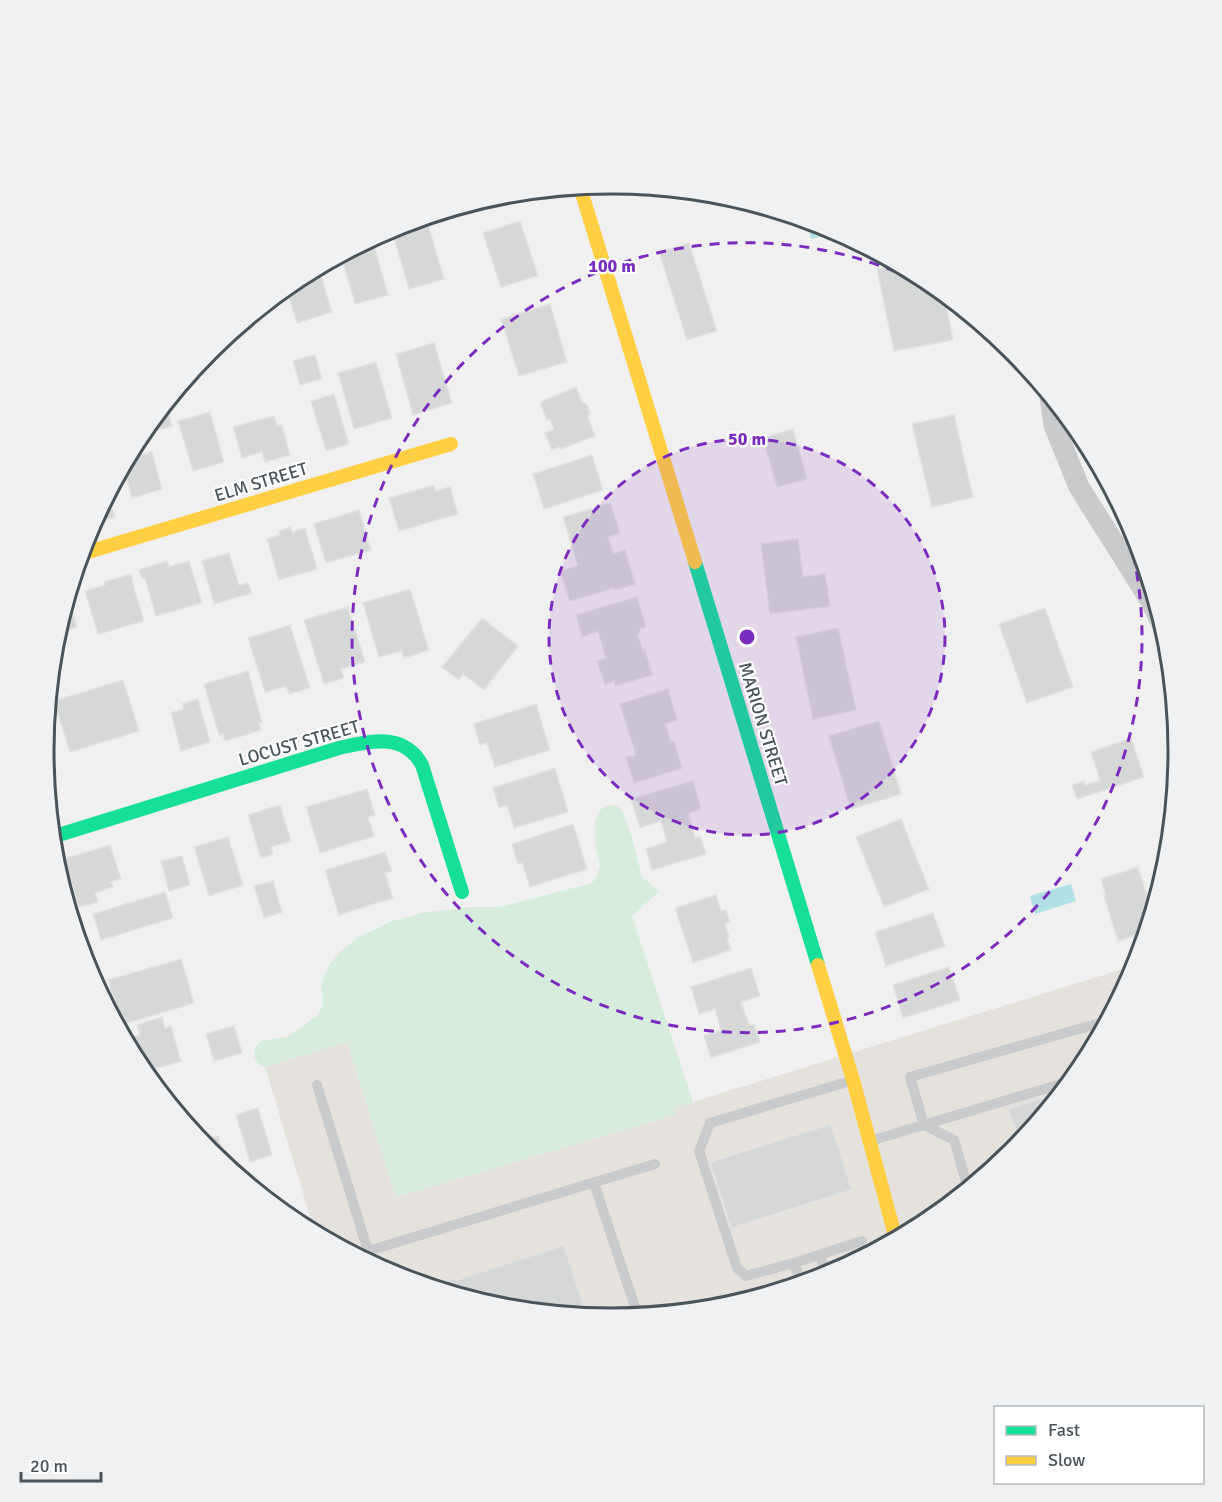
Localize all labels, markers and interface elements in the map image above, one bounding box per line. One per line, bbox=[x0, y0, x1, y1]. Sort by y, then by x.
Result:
text: 100 m bbox=[588, 255, 636, 277]
text: 50 m bbox=[728, 428, 766, 450]
street label: ELM STREET bbox=[212, 457, 310, 507]
centre of rings bbox=[737, 627, 757, 647]
street label: MARION STREET bbox=[734, 660, 792, 789]
street label: LOCUST STREET bbox=[236, 715, 362, 771]
legend bbox=[994, 1406, 1204, 1484]
text: Fast bbox=[1048, 1419, 1080, 1441]
scale bar bbox=[21, 1445, 100, 1483]
text: Slow bbox=[1048, 1449, 1085, 1471]
text: 20 m bbox=[30, 1455, 68, 1477]

